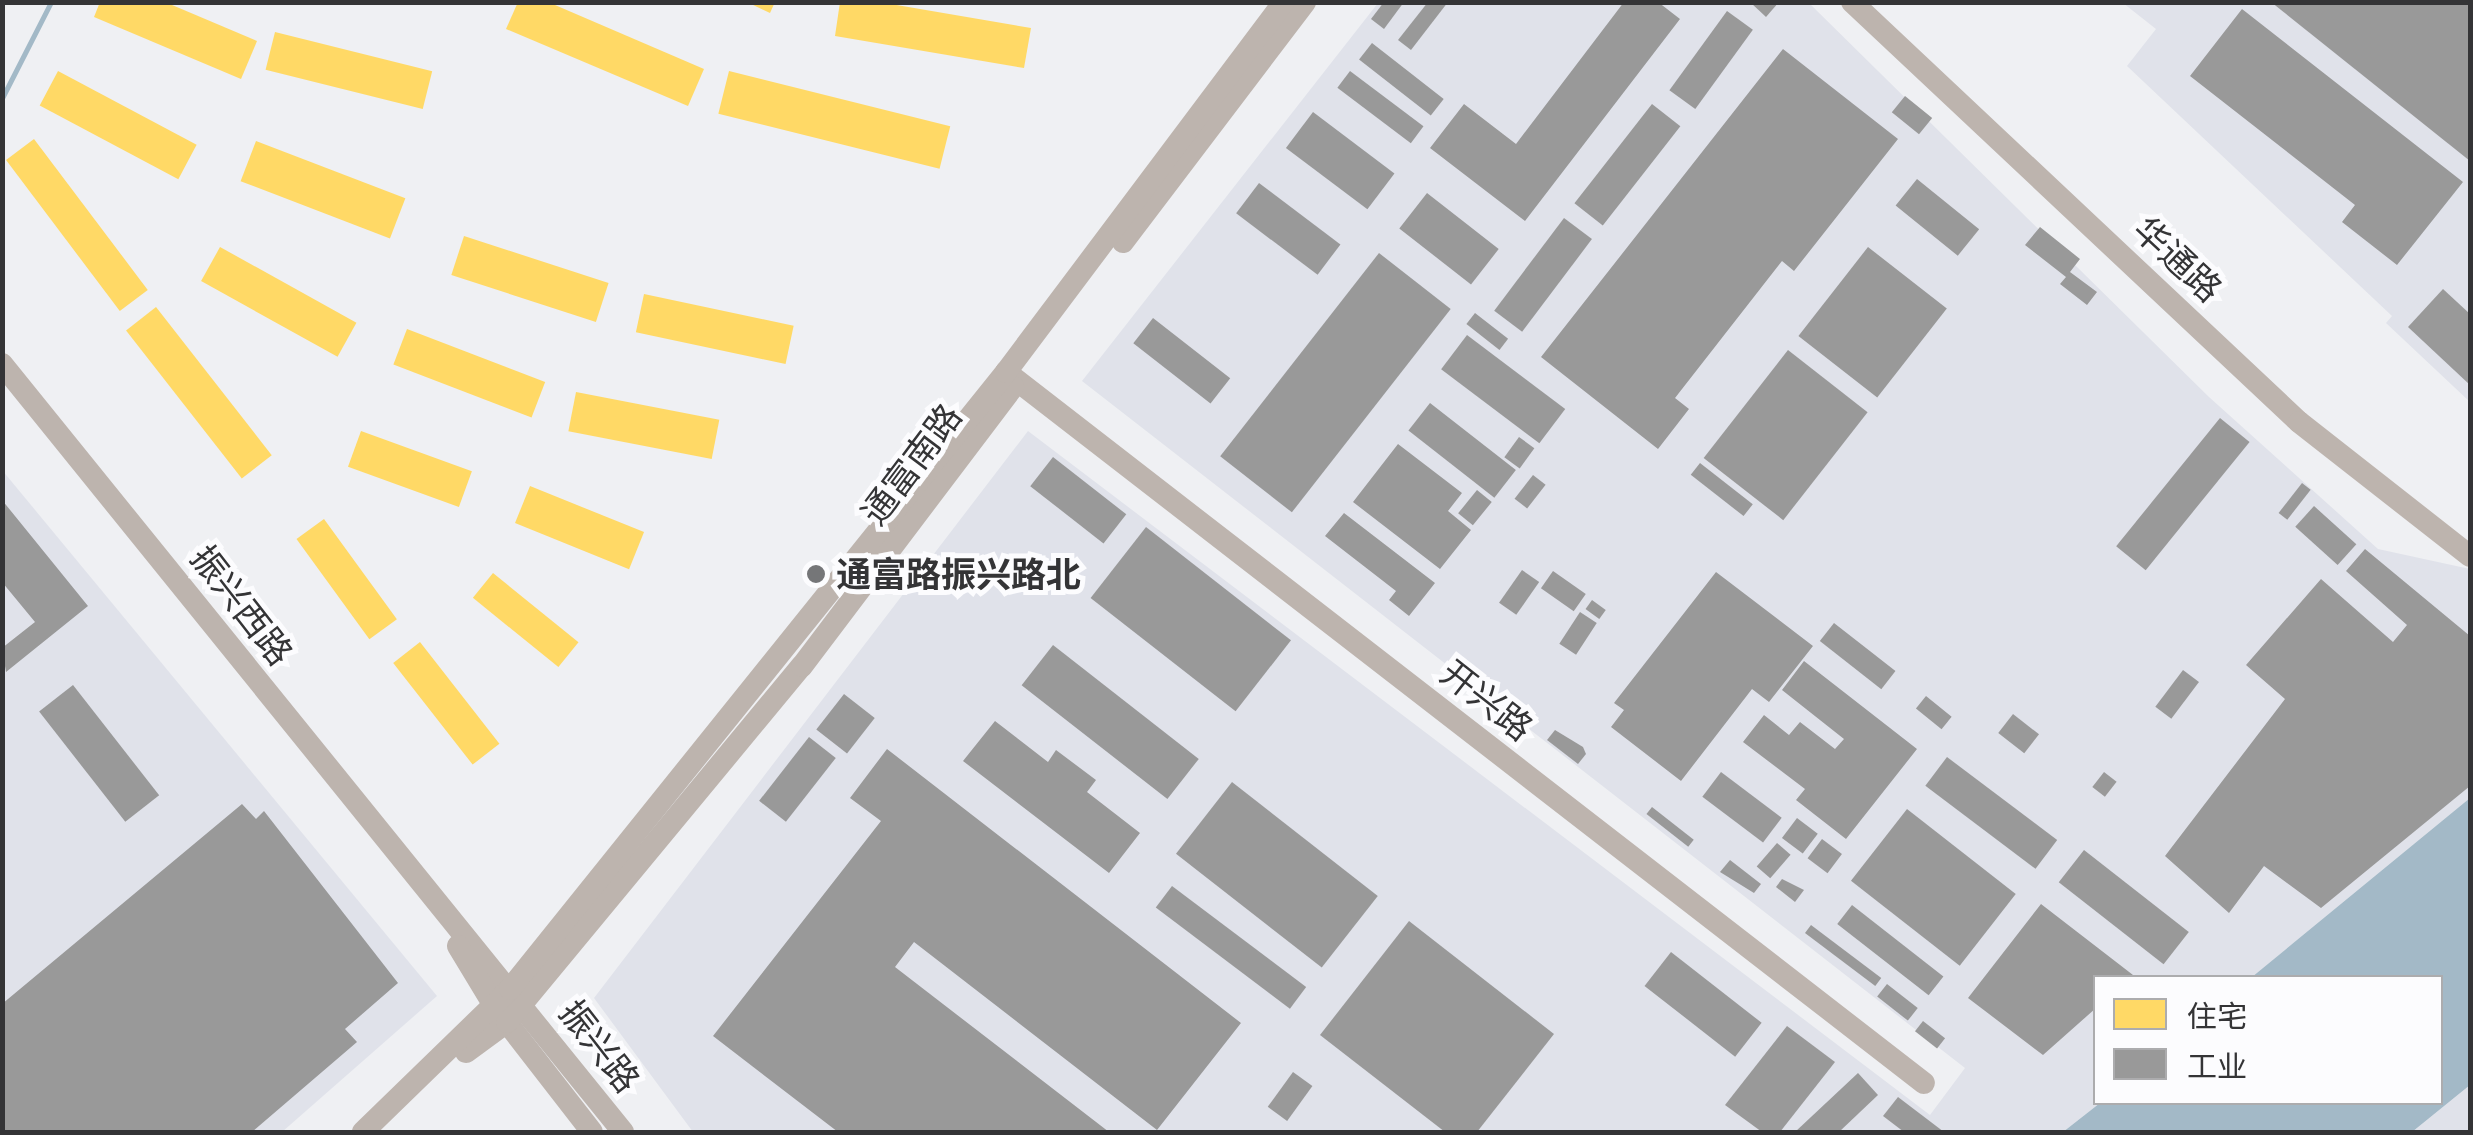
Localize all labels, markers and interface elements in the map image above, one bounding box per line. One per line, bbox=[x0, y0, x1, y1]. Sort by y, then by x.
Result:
street label: 华通路 bbox=[2125, 208, 2231, 310]
street label: 通富南路 bbox=[852, 395, 970, 533]
street label: 振兴西路 bbox=[182, 537, 302, 673]
place label: 通富路振兴路北 bbox=[836, 553, 1081, 595]
marker: 通富路振兴路北 bbox=[805, 563, 827, 585]
street label: 开兴路 bbox=[1433, 651, 1541, 749]
legend bbox=[2093, 975, 2443, 1105]
street label: 振兴路 bbox=[551, 992, 649, 1100]
text: 住宅 bbox=[2187, 995, 2247, 1036]
text: 工业 bbox=[2187, 1045, 2247, 1086]

